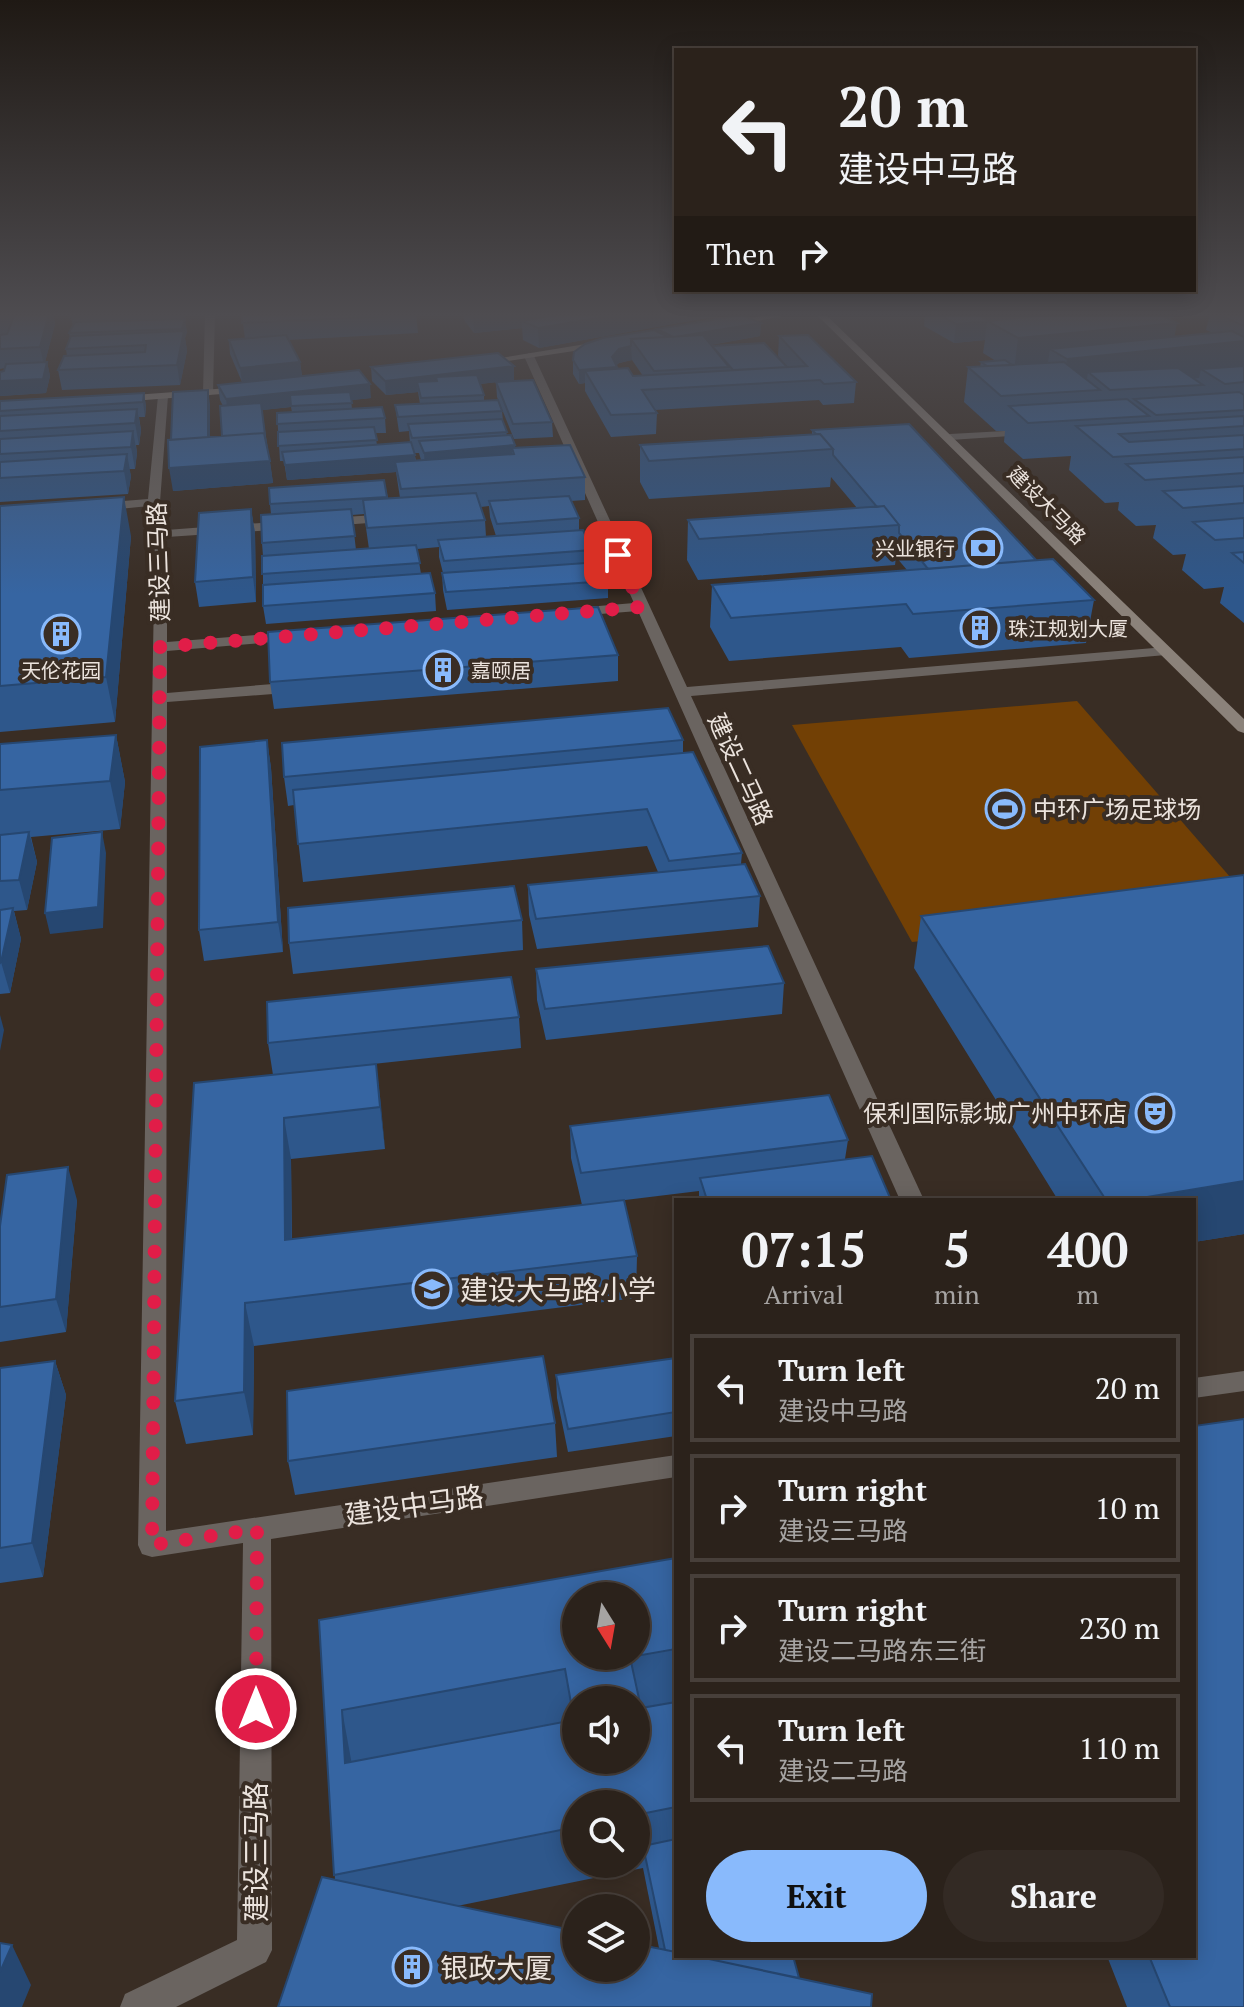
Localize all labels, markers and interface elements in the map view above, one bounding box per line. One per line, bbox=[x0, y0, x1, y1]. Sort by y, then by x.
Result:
text: 20 m bbox=[838, 69, 968, 143]
icon: left bbox=[706, 80, 810, 184]
text: 建设中马路 bbox=[838, 145, 1018, 192]
icon: right bbox=[791, 232, 835, 276]
text: Then bbox=[706, 234, 775, 274]
street label: 建设大马路 bbox=[1002, 460, 1092, 550]
street label: 建设三马路 bbox=[140, 501, 176, 623]
pin bbox=[584, 521, 652, 589]
bank icon: 兴业银行 bbox=[962, 527, 1004, 569]
icon: arrive bbox=[596, 533, 640, 577]
place label: 兴业银行 bbox=[875, 535, 955, 562]
building icon: 珠江规划大厦 bbox=[959, 607, 1001, 649]
building icon: 天伦花园 bbox=[40, 613, 82, 655]
place label: 珠江规划大厦 bbox=[1008, 615, 1128, 642]
building icon: 嘉颐居 bbox=[422, 649, 464, 691]
place label: 天伦花园 bbox=[21, 657, 101, 684]
place label: 嘉颐居 bbox=[471, 657, 531, 684]
street label: 建设二马路 bbox=[701, 708, 781, 830]
sports icon: 中环广场足球场 bbox=[984, 788, 1026, 830]
place label: 中环广场足球场 bbox=[1033, 793, 1201, 825]
theatre icon: 保利国际影城广州中环店 bbox=[1134, 1092, 1176, 1134]
place label: 保利国际影城广州中环店 bbox=[863, 1097, 1127, 1129]
text: 07:15 bbox=[741, 1217, 866, 1281]
text: 5 bbox=[943, 1217, 970, 1281]
text: 400 bbox=[1047, 1217, 1129, 1281]
school or university icon: 建设大马路小学 bbox=[411, 1268, 453, 1310]
place label: 建设大马路小学 bbox=[460, 1271, 656, 1308]
text: Arrival bbox=[764, 1277, 844, 1311]
text: min bbox=[934, 1277, 980, 1311]
text: m bbox=[1077, 1277, 1099, 1311]
text: Turn left bbox=[778, 1350, 905, 1390]
icon: left bbox=[710, 1366, 754, 1410]
text: 20 m bbox=[1095, 1368, 1160, 1408]
text: 建设中马路 bbox=[778, 1393, 908, 1427]
text: Turn right bbox=[778, 1470, 927, 1510]
street label: 建设中马路 bbox=[342, 1477, 486, 1533]
icon: right bbox=[710, 1486, 754, 1530]
text: 10 m bbox=[1095, 1488, 1160, 1528]
text: 建设三马路 bbox=[778, 1513, 908, 1547]
north arrow bbox=[562, 1582, 650, 1670]
map controls bbox=[562, 1582, 650, 1982]
text: Turn right bbox=[778, 1590, 927, 1630]
icon: right bbox=[710, 1606, 754, 1650]
text: 230 m bbox=[1079, 1608, 1160, 1648]
text: 建设二马路东三街 bbox=[778, 1633, 986, 1667]
position arrow bbox=[214, 1667, 298, 1751]
button: sound bbox=[562, 1686, 650, 1774]
text: Turn left bbox=[778, 1710, 905, 1750]
icon: left bbox=[710, 1726, 754, 1770]
text: 110 m bbox=[1079, 1728, 1160, 1768]
text: 建设二马路 bbox=[778, 1753, 908, 1787]
street label: 建设三马路 bbox=[237, 1782, 274, 1922]
button: search bbox=[562, 1790, 650, 1878]
button: Exit bbox=[706, 1850, 927, 1942]
button: Share bbox=[943, 1850, 1164, 1942]
button: layers bbox=[562, 1894, 650, 1982]
building icon: 银政大厦 bbox=[391, 1946, 433, 1988]
place label: 银政大厦 bbox=[440, 1949, 552, 1986]

